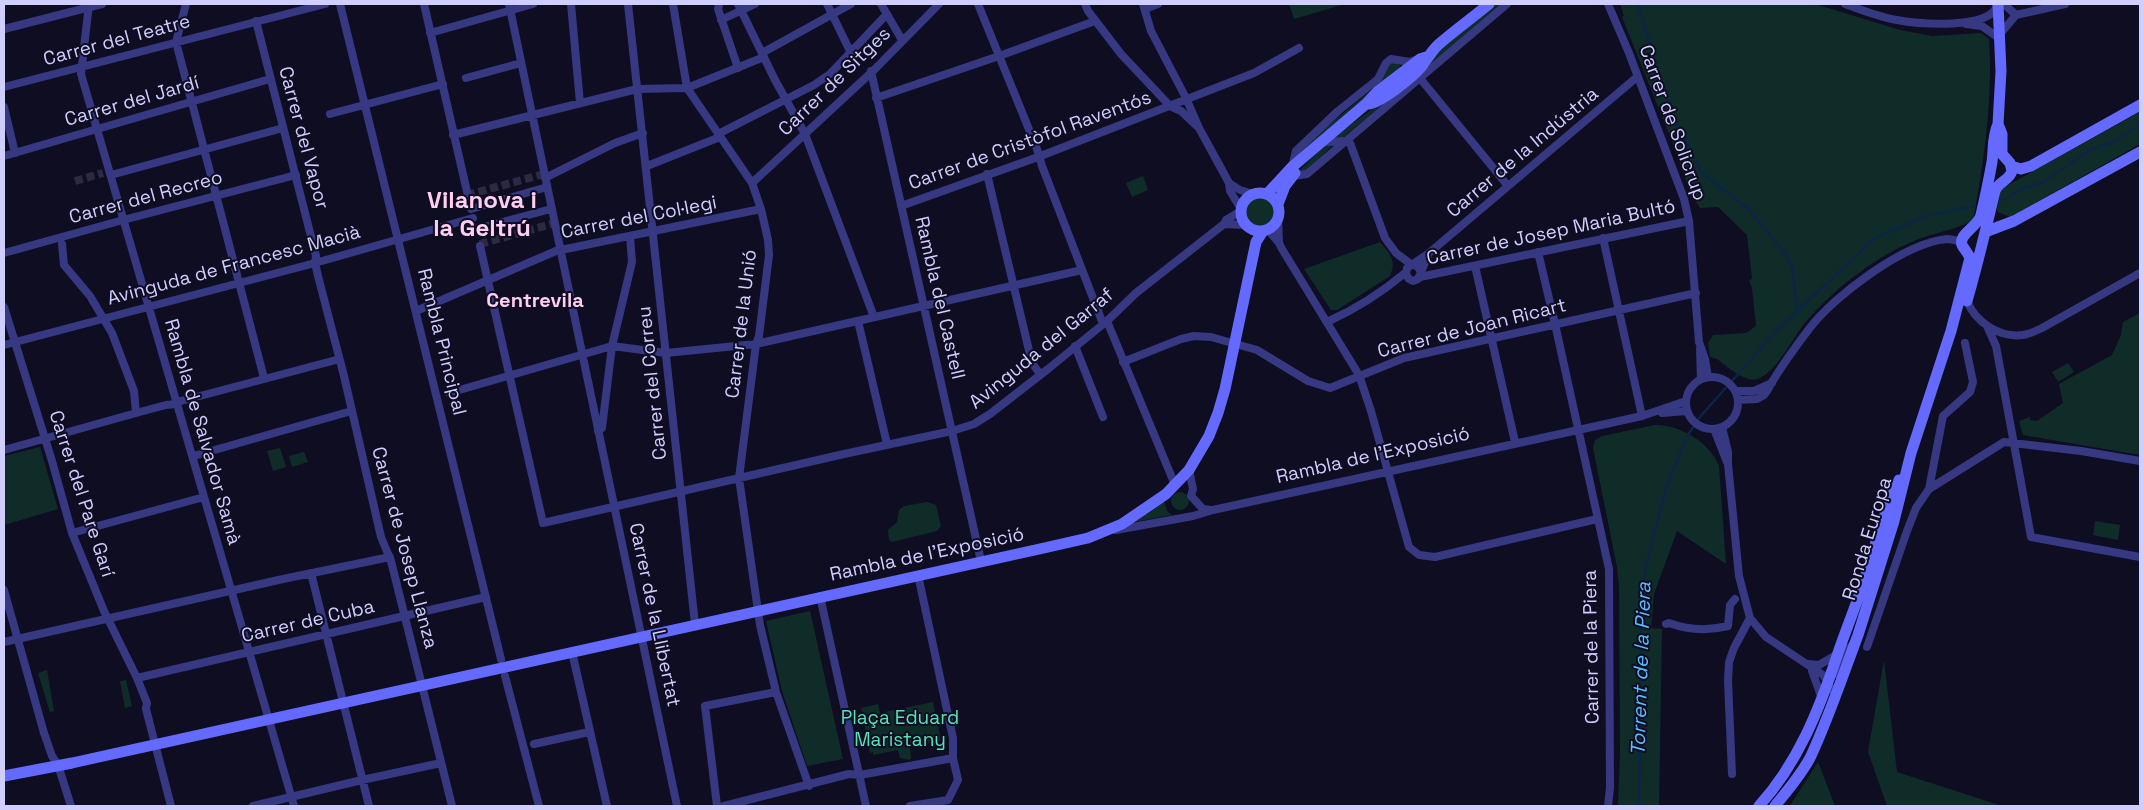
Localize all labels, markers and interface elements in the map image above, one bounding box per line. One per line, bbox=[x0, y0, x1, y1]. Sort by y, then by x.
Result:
street label: Carrer del Teatre bbox=[41, 10, 193, 72]
street label: Carrer de Sitges bbox=[774, 23, 896, 141]
street label: Carrer de Solicrup bbox=[1633, 42, 1711, 204]
street label: Carrer del Vapor bbox=[273, 64, 333, 212]
street label: Carrer del Jardí bbox=[62, 72, 202, 132]
street label: Carrer de la Indústria bbox=[1443, 83, 1603, 223]
street label: Carrer de Cristòfol Raventós bbox=[906, 86, 1154, 196]
street label: Carrer del Recreo bbox=[67, 167, 225, 229]
district label: Vilanova i la Geltrú bbox=[427, 187, 537, 243]
street label: Carrer del Col·legi bbox=[559, 192, 719, 244]
street label: Carrer de Josep Maria Bultó bbox=[1425, 195, 1677, 271]
street label: Rambla del Castell bbox=[909, 214, 969, 382]
street label: Avinguda de Francesc Macià bbox=[105, 221, 363, 311]
street label: Carrer de la Unió bbox=[722, 248, 762, 400]
street label: Rambla Principal bbox=[412, 266, 470, 418]
street label: Avinguda del Garraf bbox=[965, 284, 1119, 414]
district label: Centrevila bbox=[486, 290, 584, 314]
street label: Carrer de Joan Ricart bbox=[1375, 295, 1569, 363]
street label: Carrer del Correu bbox=[634, 305, 672, 461]
street label: Rambla de Salvador Samà bbox=[159, 316, 245, 548]
street label: Carrer del Pare Garí bbox=[43, 408, 119, 580]
street label: Rambla de l'Exposició bbox=[1274, 423, 1472, 489]
street label: Carrer de Josep Llanza bbox=[366, 445, 442, 651]
street label: Ronda Europa bbox=[1838, 475, 1898, 603]
street label: Carrer de la Llibertat bbox=[623, 521, 685, 709]
street label: Rambla de l'Exposició bbox=[828, 523, 1026, 587]
street label: Carrer de la Piera bbox=[1579, 570, 1605, 724]
water label: Torrent de la Piera bbox=[1627, 582, 1657, 756]
street label: Carrer de Cuba bbox=[239, 596, 377, 648]
park label: Plaça Eduard Maristany bbox=[841, 708, 959, 752]

